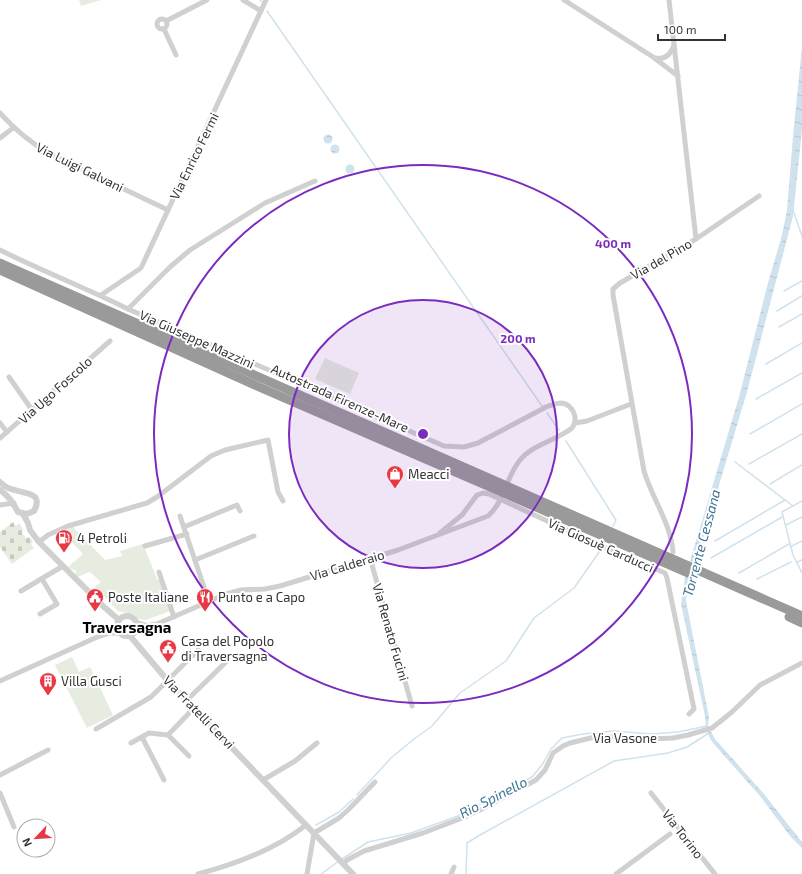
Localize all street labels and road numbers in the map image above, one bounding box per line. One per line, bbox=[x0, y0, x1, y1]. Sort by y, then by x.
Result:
street label: Via Enrico Fermi bbox=[166, 110, 222, 202]
street label: Via Luigi Galvani bbox=[34, 139, 126, 195]
street label: Via del Pino bbox=[628, 235, 694, 283]
street label: Via Giuseppe Mazzini bbox=[137, 306, 257, 372]
street label: Via Ugo Foscolo bbox=[15, 353, 95, 427]
street label: Autostrada Firenze-Mare bbox=[269, 360, 411, 436]
street label: Via Giosuè Carducci bbox=[546, 514, 656, 576]
street label: Via Calderaio bbox=[308, 546, 386, 584]
street label: Via Renato Fucini bbox=[369, 581, 413, 683]
street label: Via Fratelli Cervi bbox=[160, 672, 238, 752]
street label: Via Vasone bbox=[593, 730, 657, 746]
street label: Via Torino bbox=[659, 806, 707, 862]

